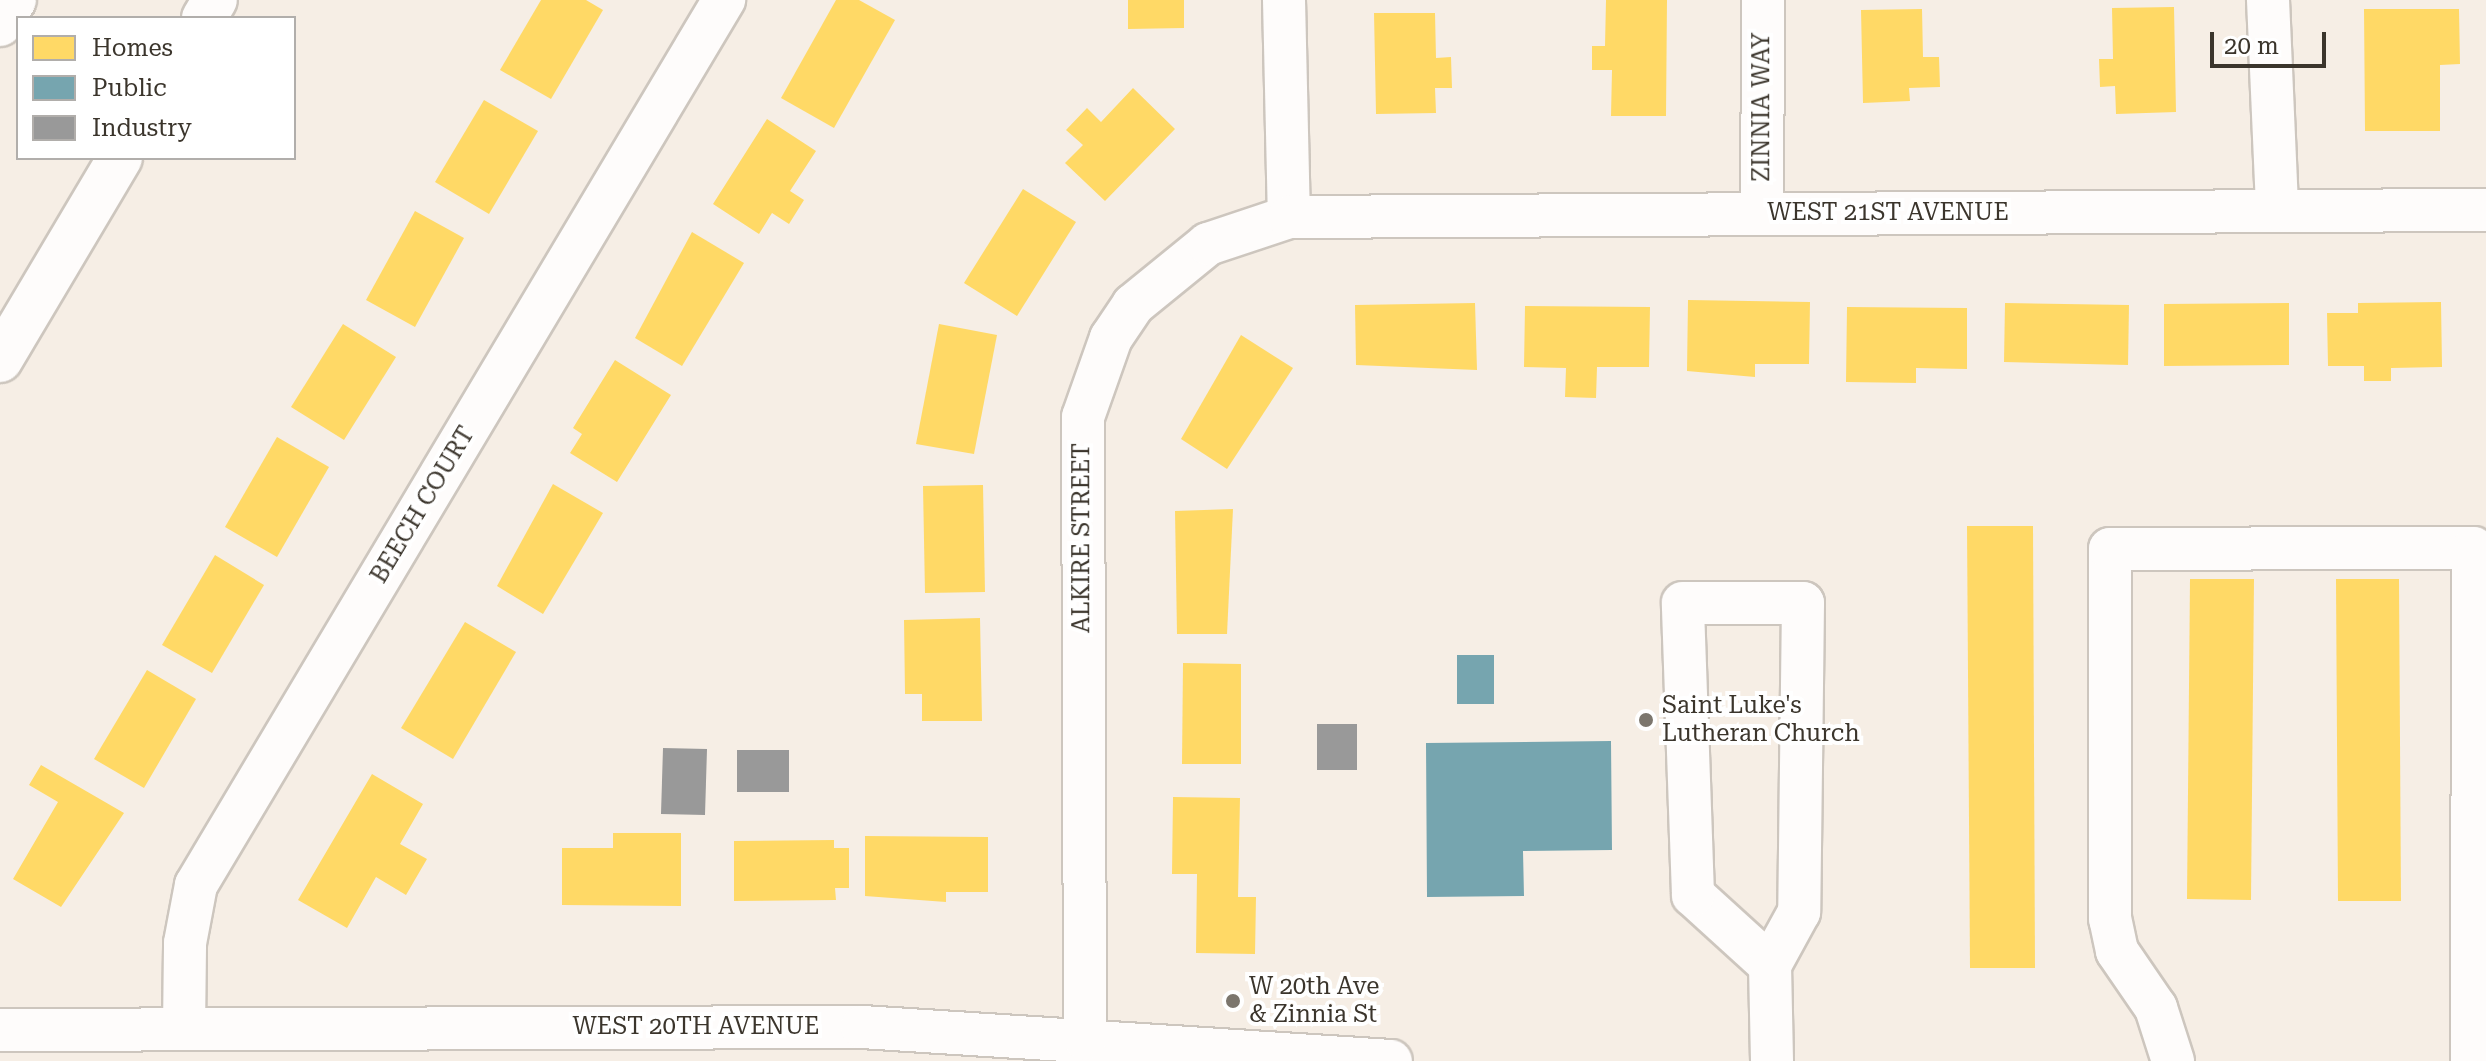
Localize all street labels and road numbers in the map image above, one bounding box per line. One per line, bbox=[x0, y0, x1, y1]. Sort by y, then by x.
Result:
street label: ZINNIA WAY bbox=[1748, 32, 1776, 182]
street label: WEST 21ST AVENUE bbox=[1767, 199, 2009, 227]
street label: BEECH COURT bbox=[365, 421, 481, 589]
street label: ALKIRE STREET bbox=[1068, 443, 1096, 633]
street label: WEST 20TH AVENUE bbox=[573, 1013, 819, 1041]

